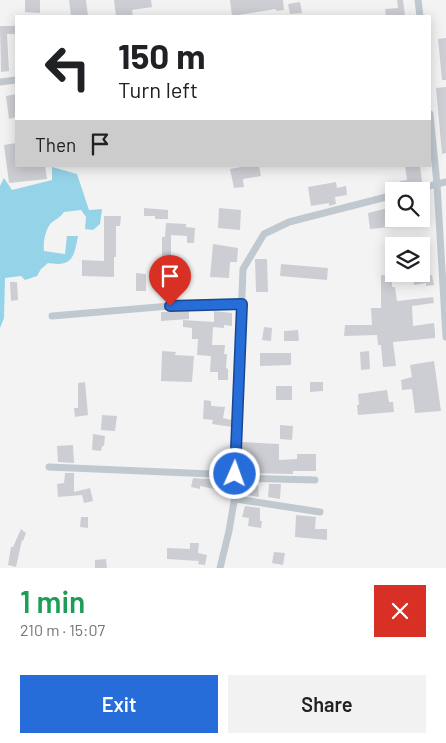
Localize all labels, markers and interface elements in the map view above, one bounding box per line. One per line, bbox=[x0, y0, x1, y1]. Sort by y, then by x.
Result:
text: 150 m bbox=[118, 34, 205, 76]
icon: left bbox=[35, 35, 100, 100]
text: Turn left bbox=[118, 76, 198, 102]
icon: arrive bbox=[86, 130, 114, 158]
text: Then bbox=[35, 133, 76, 156]
map controls bbox=[385, 182, 430, 282]
button: search bbox=[385, 182, 430, 227]
button: layers bbox=[385, 237, 430, 282]
pin bbox=[149, 255, 191, 306]
icon: arrive bbox=[156, 262, 184, 290]
position arrow bbox=[208, 447, 260, 499]
text: 1 min bbox=[20, 583, 85, 619]
button: close bbox=[374, 585, 426, 637]
text: 210 m · 15:07 bbox=[20, 620, 105, 639]
button: Exit bbox=[20, 675, 218, 733]
button: Share bbox=[228, 675, 426, 733]

